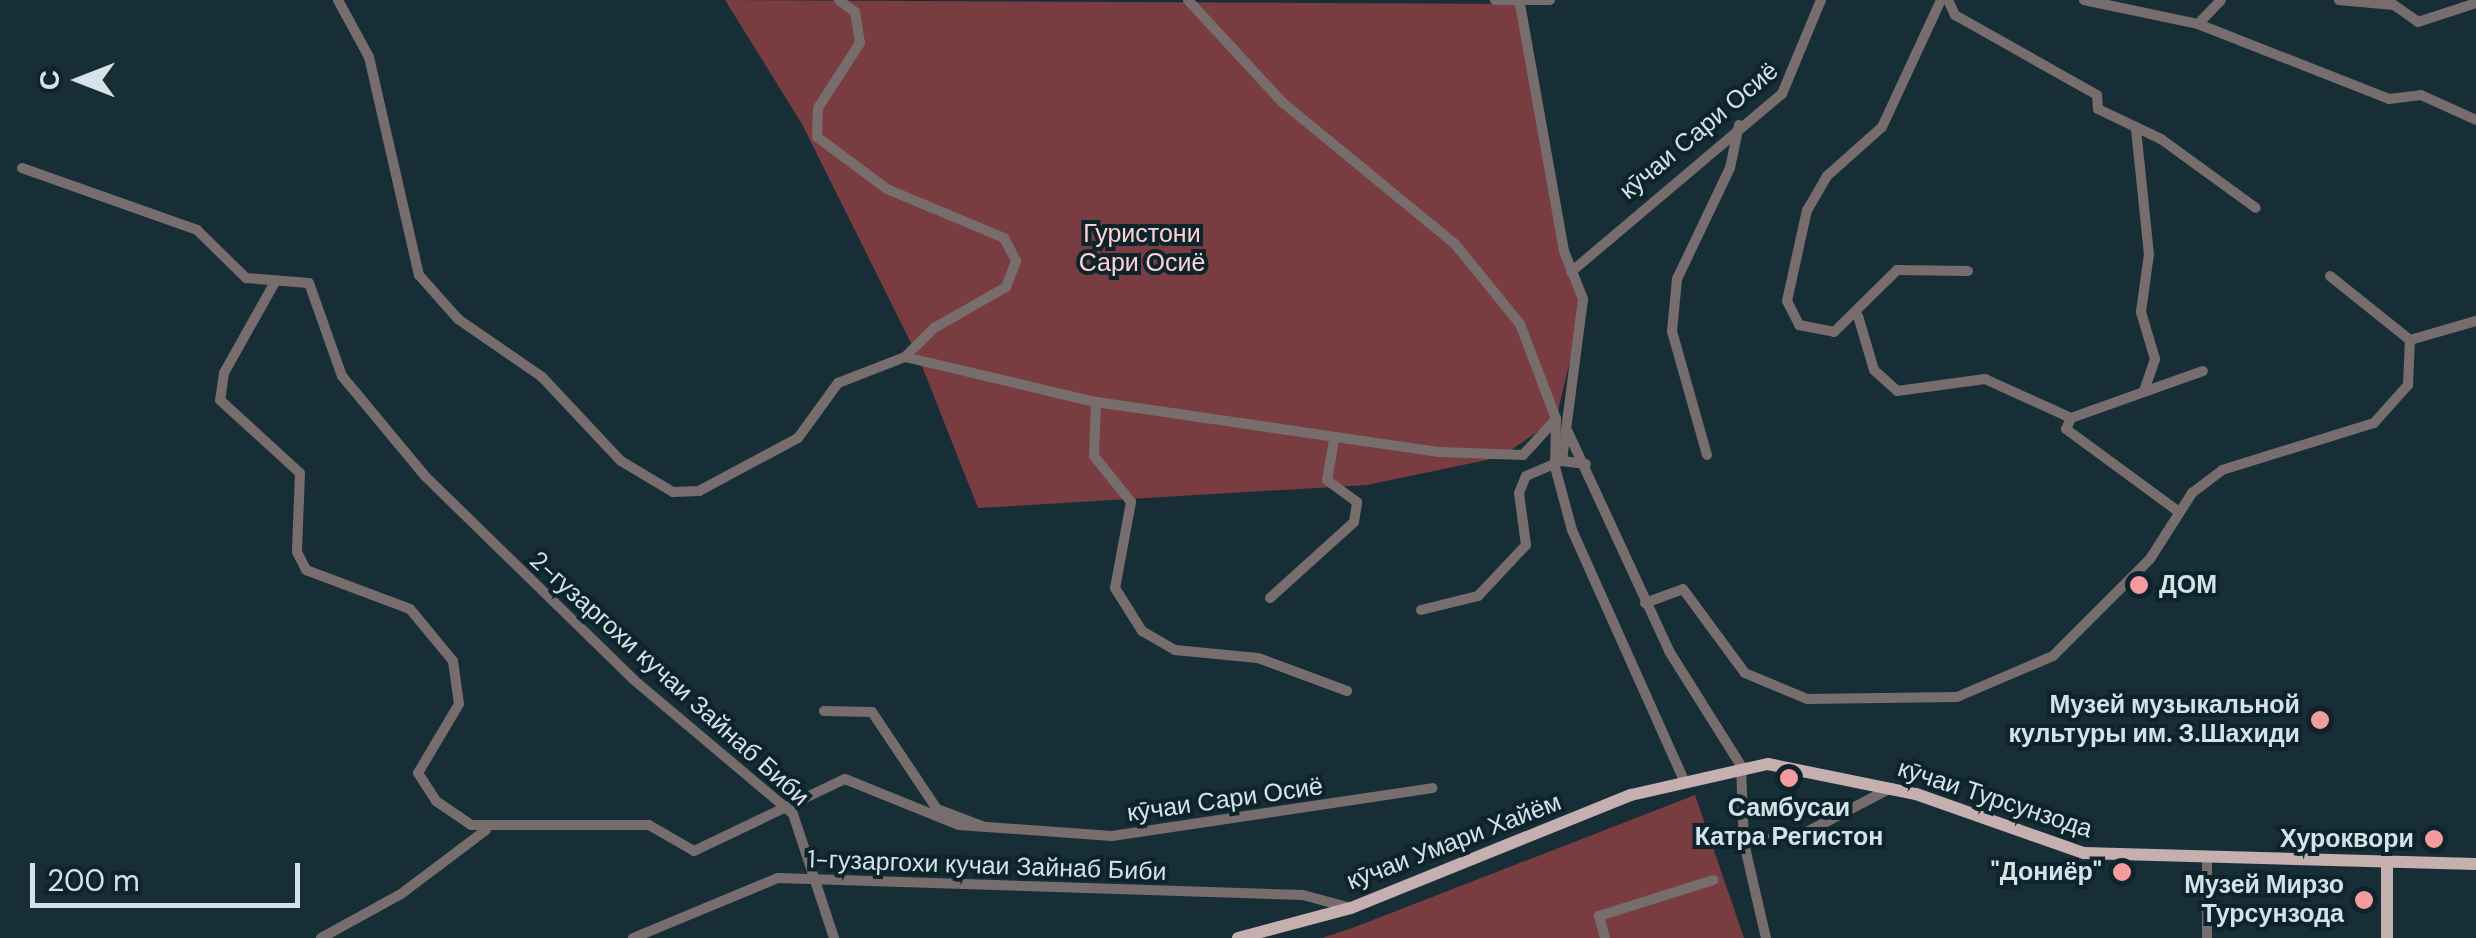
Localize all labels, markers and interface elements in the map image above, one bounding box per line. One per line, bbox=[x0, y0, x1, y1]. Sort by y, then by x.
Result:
north arrow bbox=[30, 30, 130, 130]
street label: кӯчаи Сари Осиё bbox=[1614, 56, 1784, 206]
text: С bbox=[31, 70, 68, 90]
park label: Гуристони Сари Осиё bbox=[1079, 220, 1205, 279]
street label: 2-гузаргохи кучаи Зайнаб Биби bbox=[523, 546, 815, 812]
place label: ДОМ bbox=[2159, 570, 2217, 600]
marker: ДОМ bbox=[2128, 574, 2150, 596]
place label: Музей музыкальной культуры им. З.Шахиди bbox=[2008, 691, 2300, 750]
marker: Музей музыкальной культуры им. З.Шахиди bbox=[2309, 709, 2331, 731]
street label: кӯчаи Турсунзода bbox=[1894, 753, 2096, 845]
marker: Самбусаи Катра Регистон bbox=[1778, 767, 1800, 789]
street label: кӯчаи Сари Осиё bbox=[1125, 771, 1325, 829]
street label: кӯчаи Умари Хайём bbox=[1343, 787, 1565, 897]
place label: Самбусаи Катра Регистон bbox=[1695, 794, 1883, 853]
place label: Хуроквори bbox=[2280, 824, 2414, 854]
marker: Хуроквори bbox=[2423, 828, 2445, 850]
scale bar bbox=[35, 843, 305, 905]
street label: 1-гузаргохи кучаи Зайнаб Биби bbox=[807, 845, 1167, 887]
place label: "Дониёр" bbox=[1991, 857, 2102, 887]
text: 200 m bbox=[47, 861, 140, 900]
marker: "Дониёр" bbox=[2111, 861, 2133, 883]
place label: Музей Мирзо Турсунзода bbox=[2184, 871, 2344, 930]
marker: Музей Мирзо Турсунзода bbox=[2353, 889, 2375, 911]

